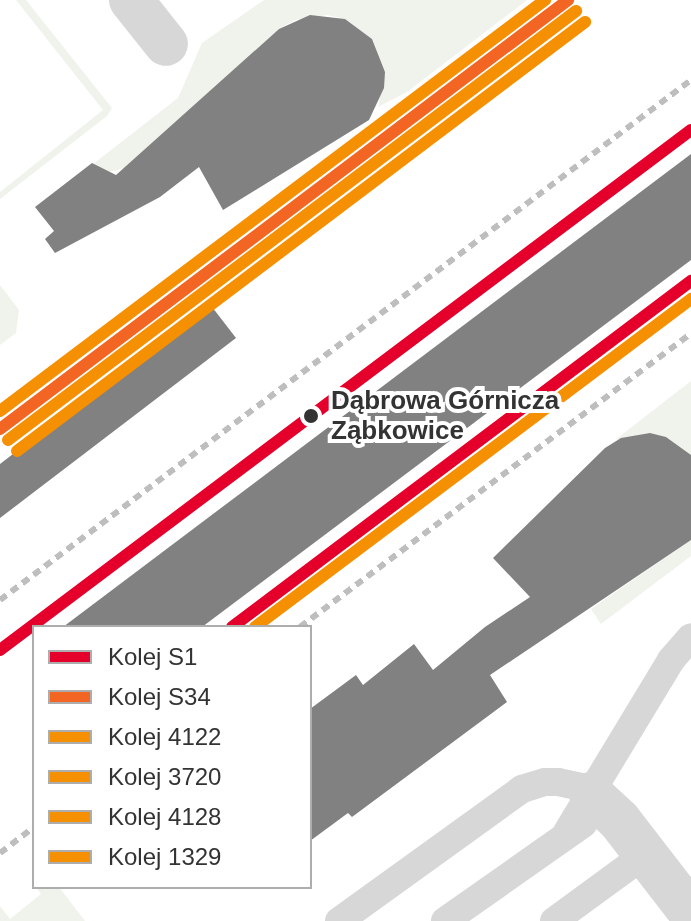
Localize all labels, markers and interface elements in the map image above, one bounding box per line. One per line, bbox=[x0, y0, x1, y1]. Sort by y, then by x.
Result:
place label: Dąbrowa Górnicza Ząbkowice bbox=[331, 385, 559, 446]
marker: Dąbrowa Górnicza Ząbkowice bbox=[298, 403, 324, 429]
legend bbox=[32, 625, 312, 889]
text: Kolej S1 bbox=[108, 643, 197, 670]
text: Kolej S34 bbox=[108, 683, 211, 710]
text: Kolej 4122 bbox=[108, 723, 221, 750]
text: Kolej 3720 bbox=[108, 763, 221, 790]
text: Kolej 4128 bbox=[108, 803, 221, 830]
text: Kolej 1329 bbox=[108, 843, 221, 870]

